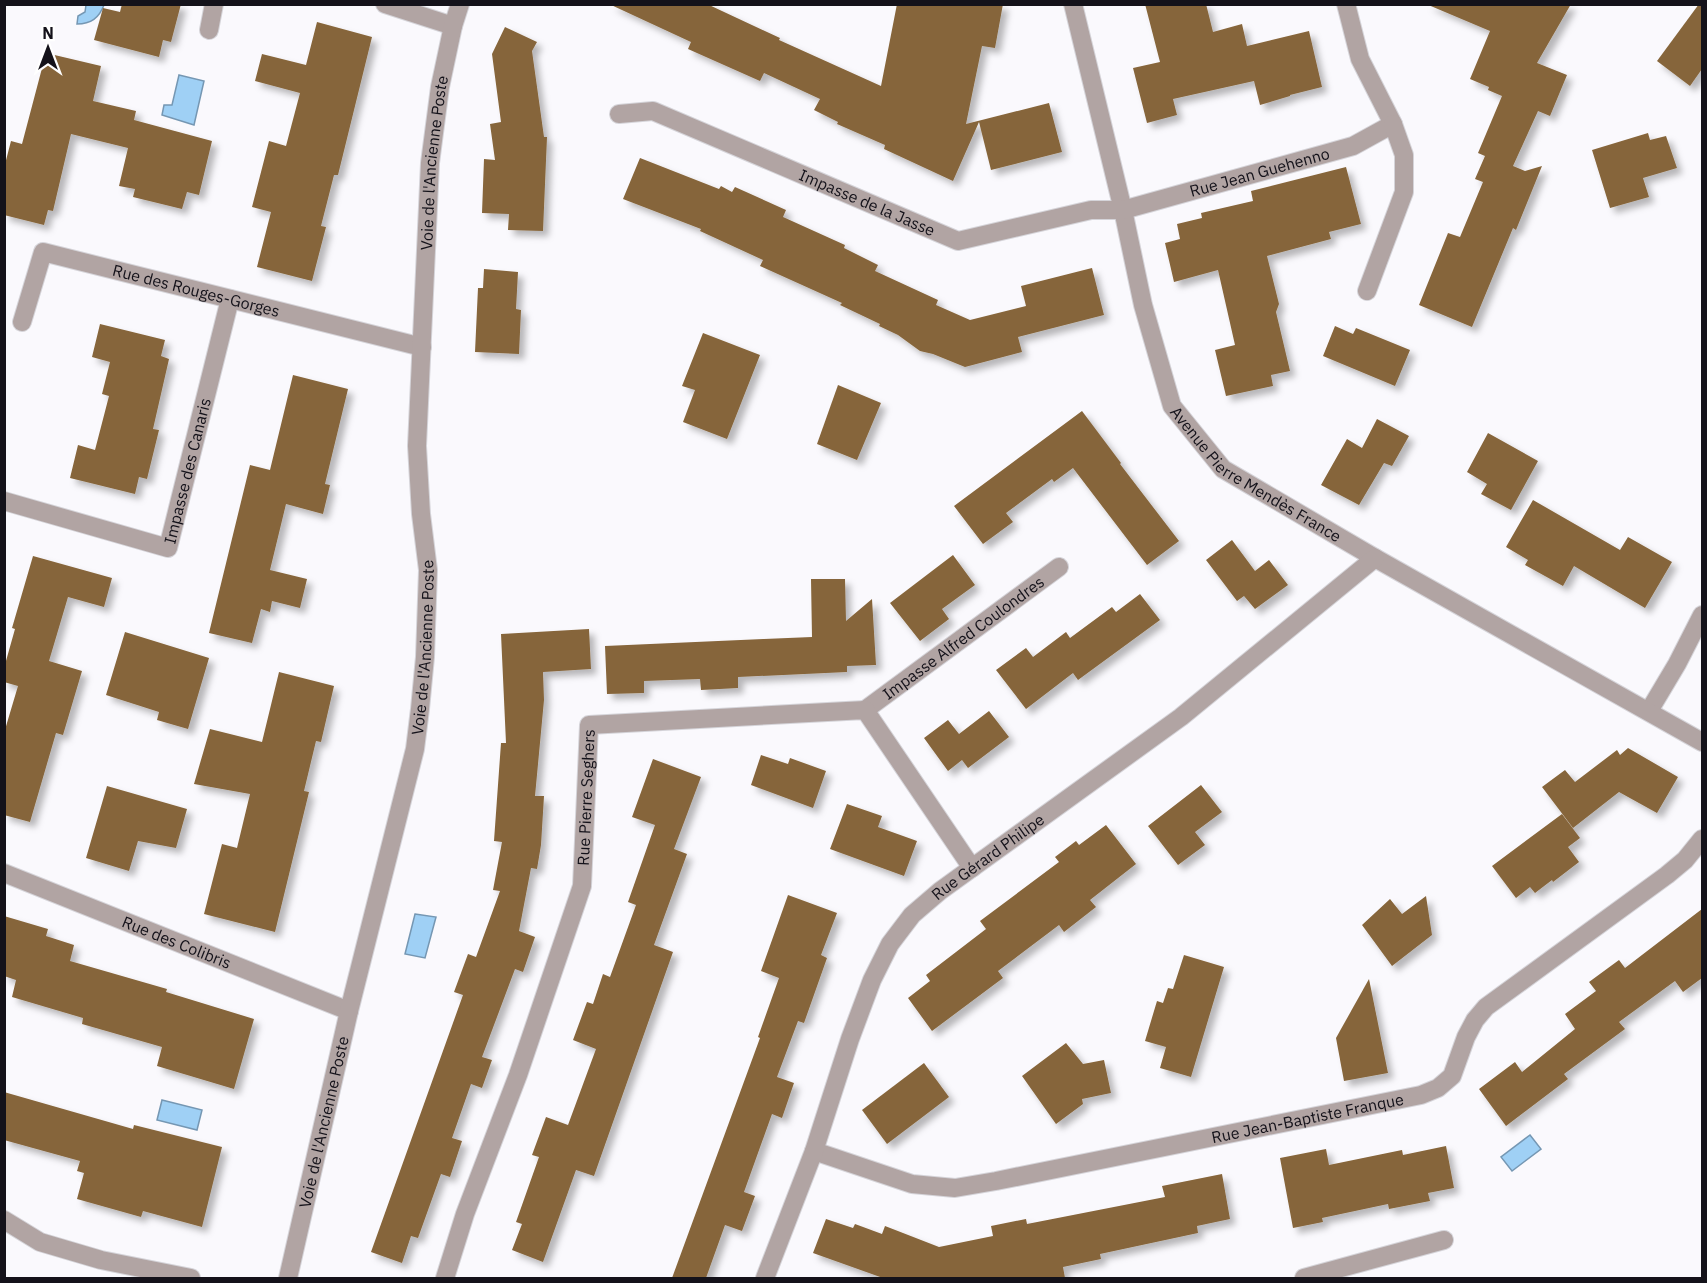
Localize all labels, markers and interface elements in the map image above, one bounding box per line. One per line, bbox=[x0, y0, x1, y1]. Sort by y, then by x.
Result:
north arrow bbox=[18, 18, 78, 78]
text: N bbox=[42, 23, 54, 43]
street label: Voie de l'Ancienne Poste bbox=[416, 73, 452, 251]
street label: Rue Jean Guehenno bbox=[1187, 143, 1332, 201]
street label: Impasse de la Jasse bbox=[796, 165, 938, 240]
street label: Rue des Rouges-Gorges bbox=[111, 260, 282, 321]
street label: Impasse des Canaris bbox=[159, 396, 215, 546]
street label: Avenue Pierre Mendès France bbox=[1166, 402, 1345, 546]
street label: Voie de l'Ancienne Poste bbox=[407, 559, 438, 736]
street label: Impasse Alfred Coulondres bbox=[878, 571, 1048, 704]
street label: Rue Pierre Seghers bbox=[573, 729, 599, 866]
street label: Rue Gérard Philipe bbox=[927, 809, 1048, 904]
street label: Rue des Colibris bbox=[119, 911, 234, 973]
street label: Voie de l'Ancienne Poste bbox=[294, 1034, 353, 1210]
street label: Rue Jean-Baptiste Franque bbox=[1210, 1089, 1406, 1147]

